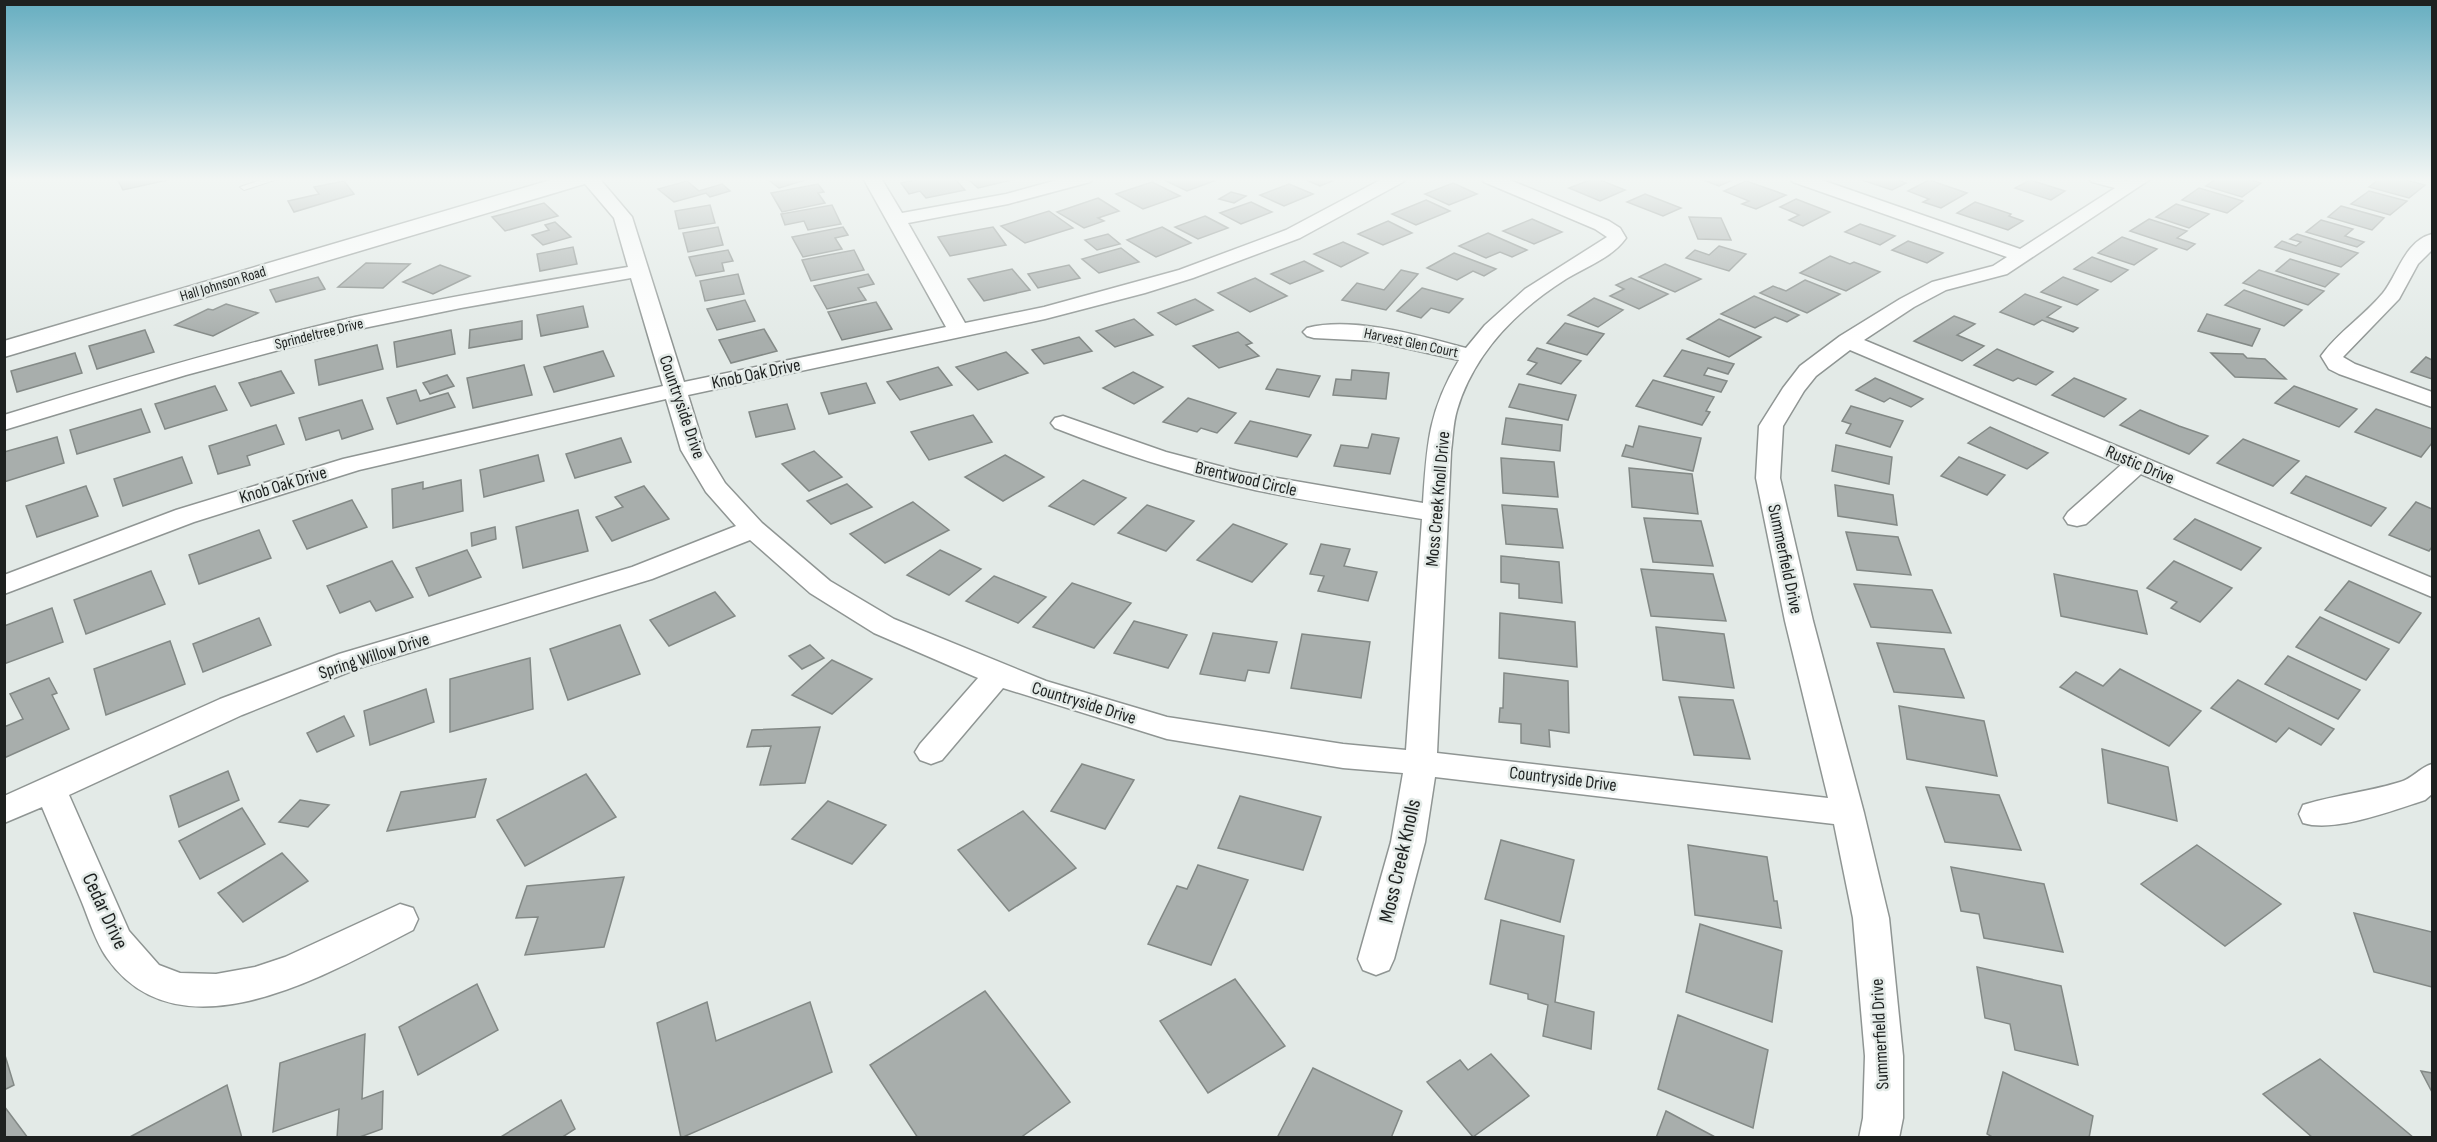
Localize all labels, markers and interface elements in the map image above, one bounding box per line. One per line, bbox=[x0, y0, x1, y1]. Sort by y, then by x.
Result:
street label: Hall Johnson Road bbox=[178, 262, 268, 306]
street label: Sprindeltree Drive bbox=[273, 314, 365, 354]
street label: Harvest Glen Court bbox=[1362, 324, 1460, 362]
street label: Countryside Drive bbox=[654, 353, 710, 461]
street label: Knob Oak Drive bbox=[710, 354, 802, 394]
street label: Moss Creek Knoll Drive bbox=[1422, 430, 1454, 568]
street label: Rustic Drive bbox=[2102, 441, 2178, 489]
street label: Brentwood Circle bbox=[1193, 457, 1299, 501]
street label: Knob Oak Drive bbox=[237, 462, 329, 508]
street label: Summerfield Drive bbox=[1763, 502, 1807, 616]
street label: Spring Willow Drive bbox=[316, 628, 432, 684]
street label: Countryside Drive bbox=[1029, 677, 1139, 729]
street label: Countryside Drive bbox=[1508, 762, 1618, 796]
street label: Moss Creek Knolls bbox=[1374, 797, 1426, 925]
street label: Cedar Drive bbox=[76, 869, 134, 953]
street label: Summerfield Drive bbox=[1867, 978, 1893, 1090]

